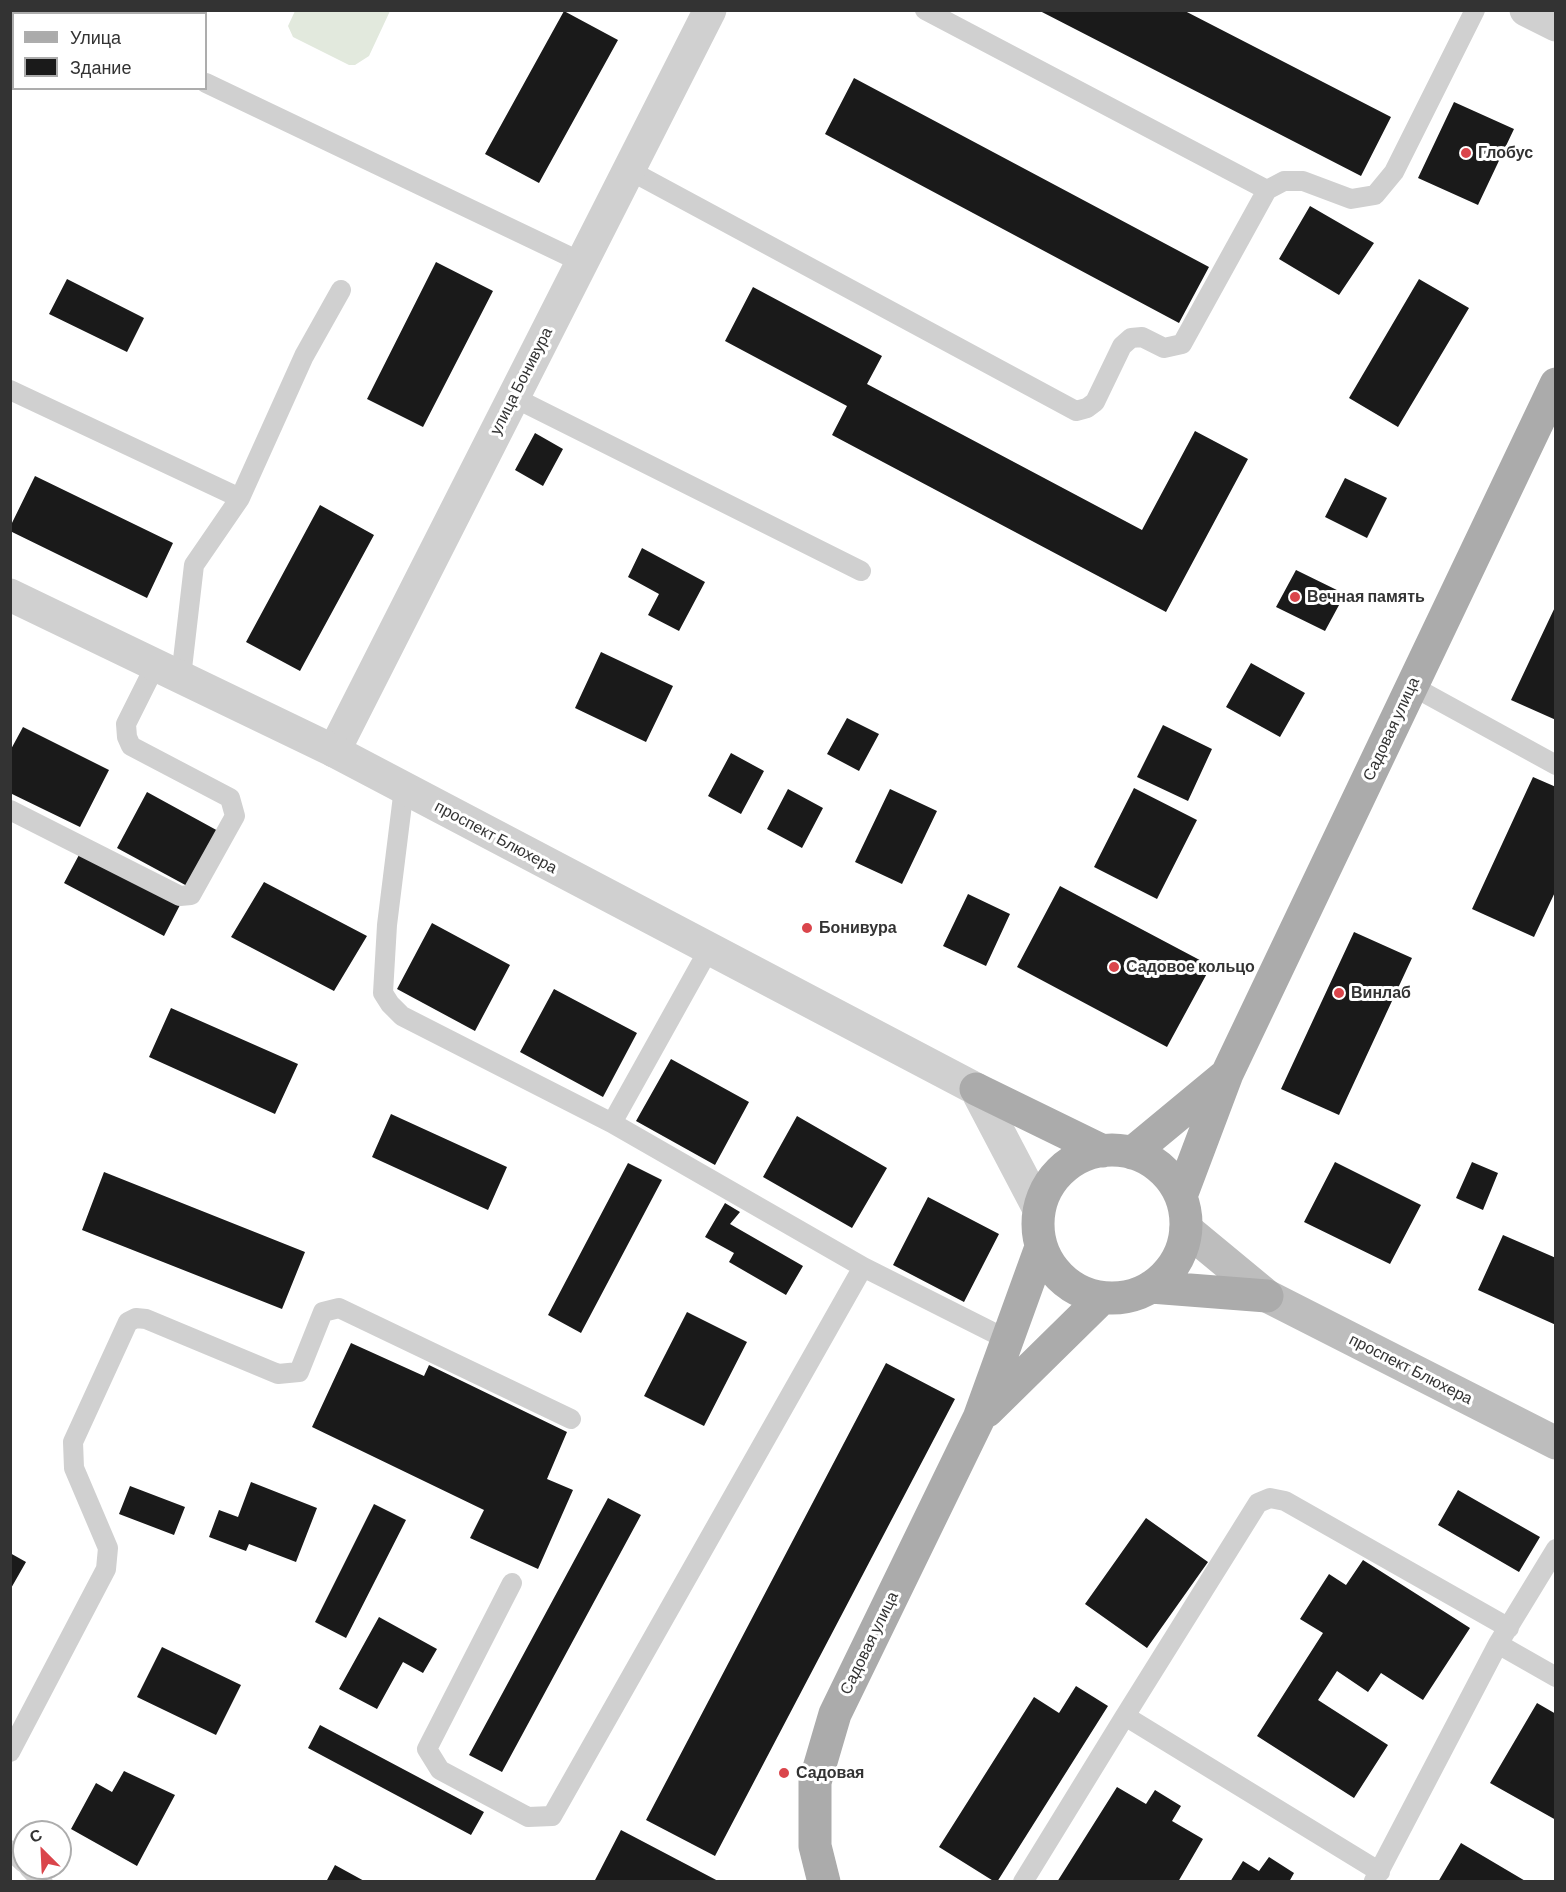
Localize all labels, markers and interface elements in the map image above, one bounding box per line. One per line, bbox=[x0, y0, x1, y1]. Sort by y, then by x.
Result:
legend bbox=[12, 12, 207, 90]
text: Улица bbox=[70, 26, 121, 48]
text: Здание bbox=[70, 56, 131, 78]
place label: Глобус bbox=[1478, 143, 1533, 163]
marker: Глобус bbox=[1459, 146, 1473, 160]
street label: улица Бонивура bbox=[486, 324, 556, 438]
place label: Вечная память bbox=[1307, 587, 1425, 607]
marker: Вечная память bbox=[1288, 590, 1302, 604]
street label: Садовая улица bbox=[1359, 674, 1423, 784]
street label: проспект Блюхера bbox=[432, 797, 560, 877]
place label: Бонивура bbox=[819, 918, 897, 938]
marker: Бонивура bbox=[800, 921, 814, 935]
place label: Садовое кольцо bbox=[1126, 957, 1255, 977]
marker: Садовое кольцо bbox=[1107, 960, 1121, 974]
place label: Винлаб bbox=[1351, 983, 1411, 1003]
marker: Винлаб bbox=[1332, 986, 1346, 1000]
street label: проспект Блюхера bbox=[1346, 1330, 1476, 1408]
street label: Садовая улица bbox=[836, 1588, 902, 1698]
place label: Садовая bbox=[796, 1763, 864, 1783]
marker: Садовая bbox=[777, 1766, 791, 1780]
north arrow bbox=[12, 1820, 72, 1880]
text: С bbox=[26, 1824, 44, 1846]

